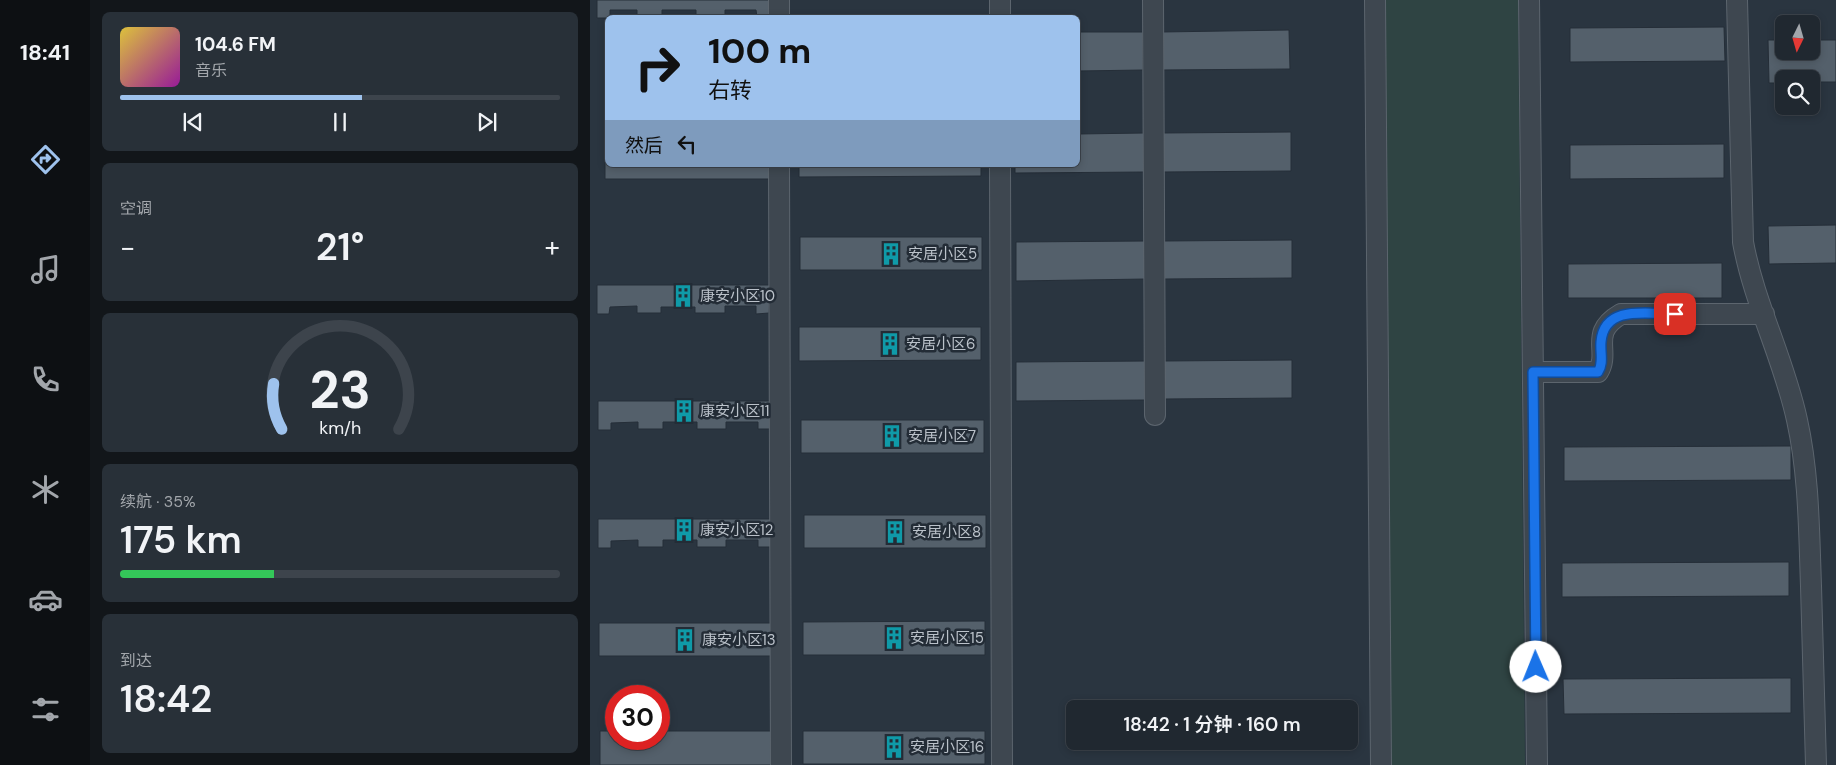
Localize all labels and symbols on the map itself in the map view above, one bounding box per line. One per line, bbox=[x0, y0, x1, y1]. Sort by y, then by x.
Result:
north arrow bbox=[1775, 15, 1820, 60]
building icon: 安居小区5 bbox=[878, 241, 904, 267]
place label: 安居小区5 bbox=[908, 244, 977, 264]
building icon: 康安小区10 bbox=[670, 283, 696, 309]
place label: 康安小区10 bbox=[700, 286, 775, 306]
pin bbox=[1654, 293, 1696, 335]
building icon: 安居小区6 bbox=[877, 331, 903, 357]
place label: 安居小区6 bbox=[906, 334, 975, 354]
building icon: 康安小区11 bbox=[671, 398, 697, 424]
place label: 康安小区11 bbox=[700, 401, 769, 421]
building icon: 安居小区7 bbox=[879, 423, 905, 449]
place label: 安居小区7 bbox=[908, 426, 976, 446]
building icon: 康安小区12 bbox=[671, 517, 697, 543]
building icon: 安居小区8 bbox=[882, 519, 908, 545]
place label: 康安小区12 bbox=[700, 520, 773, 540]
place label: 安居小区8 bbox=[912, 522, 981, 542]
building icon: 安居小区15 bbox=[881, 625, 907, 651]
building icon: 康安小区13 bbox=[672, 627, 698, 653]
place label: 安居小区15 bbox=[910, 628, 984, 648]
place label: 康安小区13 bbox=[702, 630, 776, 650]
position arrow bbox=[1509, 640, 1561, 692]
speed limit sign: 30 bbox=[605, 685, 670, 750]
building icon: 安居小区16 bbox=[881, 734, 907, 760]
place label: 安居小区16 bbox=[910, 737, 984, 757]

